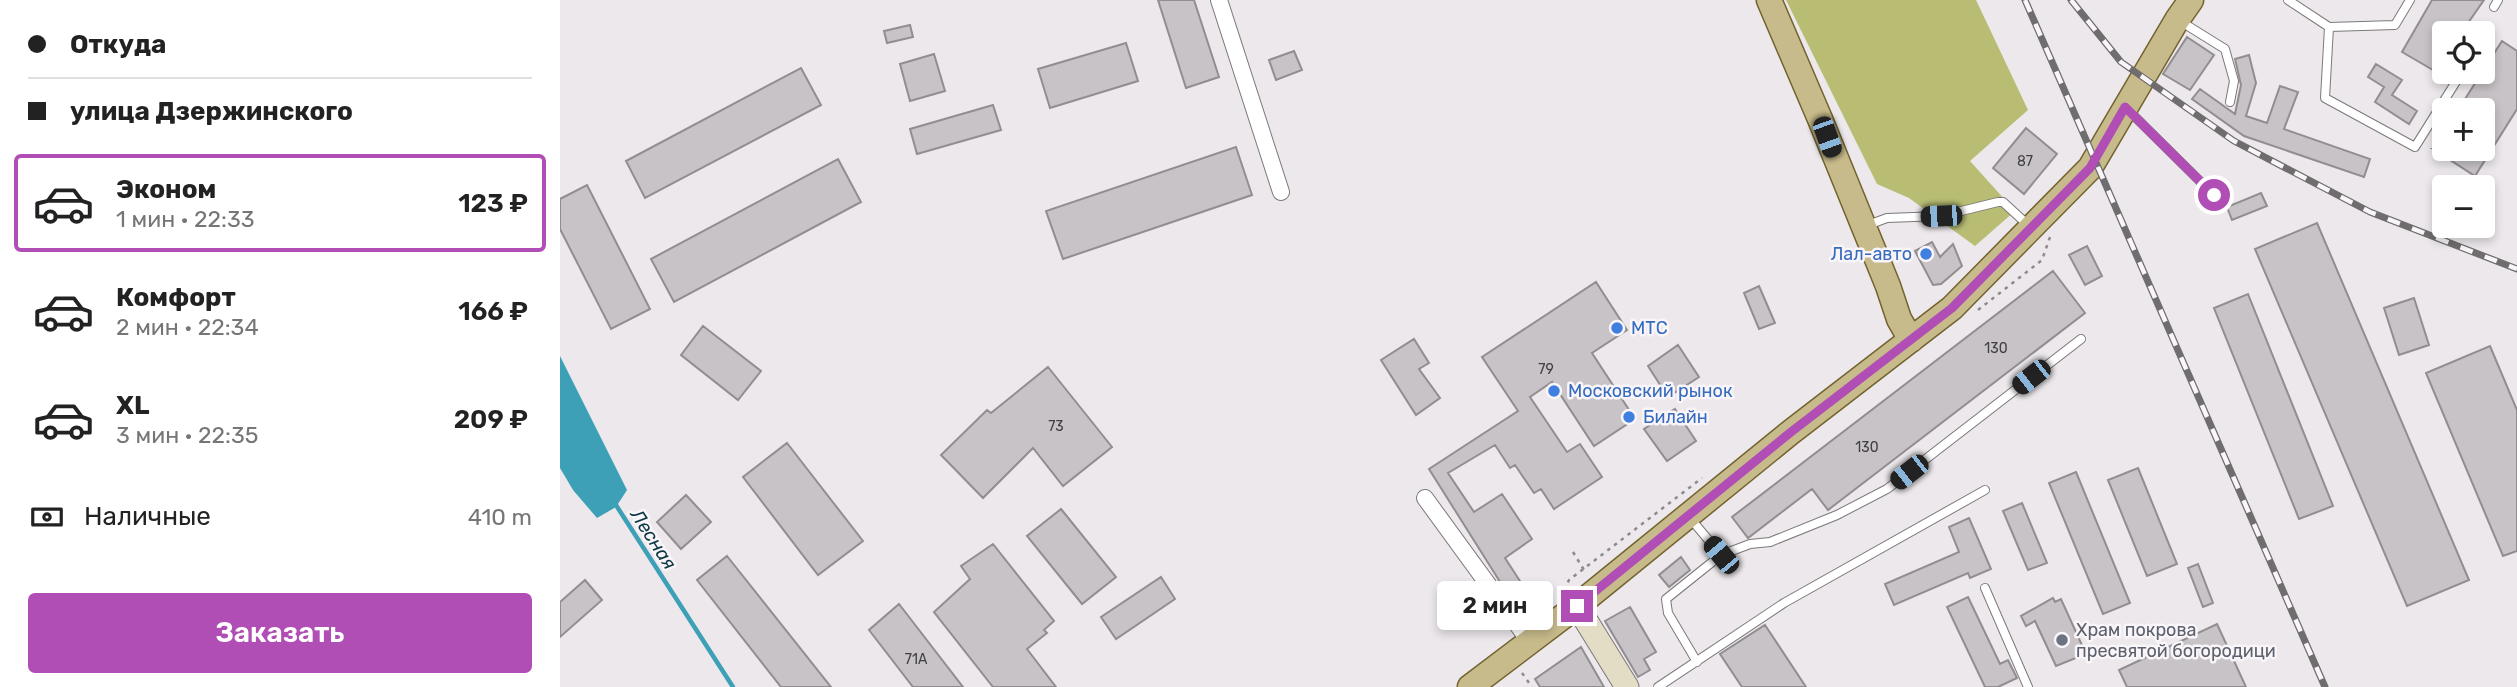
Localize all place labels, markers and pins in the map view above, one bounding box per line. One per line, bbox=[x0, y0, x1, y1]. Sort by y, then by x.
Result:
place label: Лал-авто bbox=[1831, 243, 1912, 265]
marker: Лал-авто bbox=[1918, 246, 1934, 262]
place label: МТС bbox=[1631, 317, 1668, 339]
marker: МТС bbox=[1609, 320, 1625, 336]
place label: Московский рынок bbox=[1568, 380, 1733, 402]
marker: Московский рынок bbox=[1546, 383, 1562, 399]
place label: Билайн bbox=[1643, 406, 1708, 428]
marker: Билайн bbox=[1621, 409, 1637, 425]
place label: Храм покрова пресвятой богородици bbox=[2076, 619, 2276, 662]
marker: Храм покрова пресвятой богородици bbox=[2054, 632, 2070, 648]

